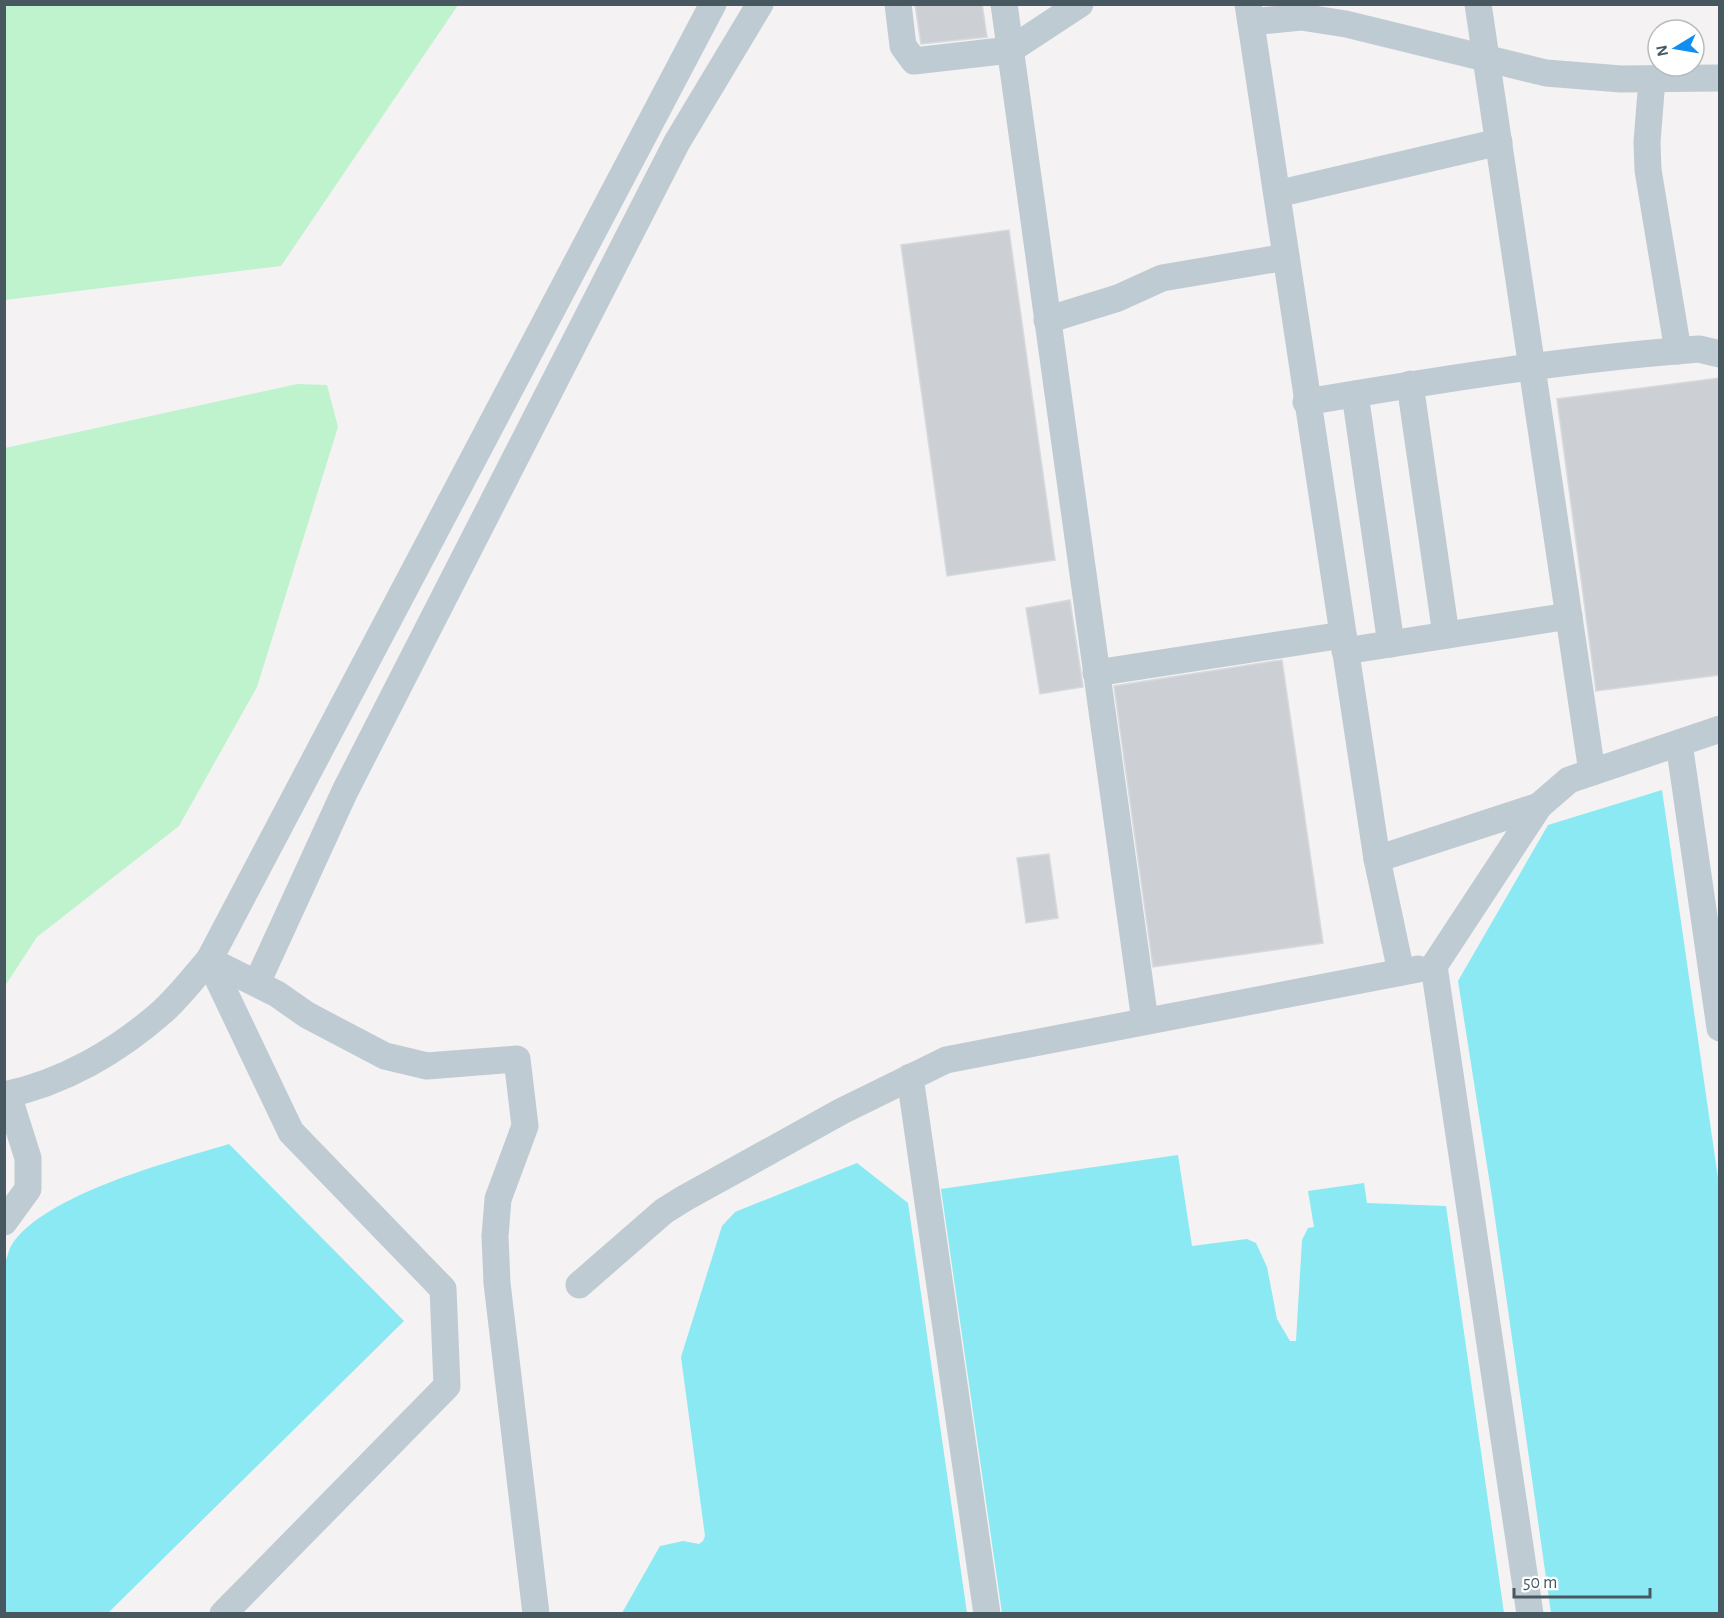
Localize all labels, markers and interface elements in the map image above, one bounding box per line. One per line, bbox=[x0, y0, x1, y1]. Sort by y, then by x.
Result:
north arrow bbox=[1646, 18, 1706, 78]
text: N bbox=[1653, 44, 1671, 58]
scale bar bbox=[1514, 1561, 1650, 1599]
text: 50 m bbox=[1523, 1574, 1557, 1592]

